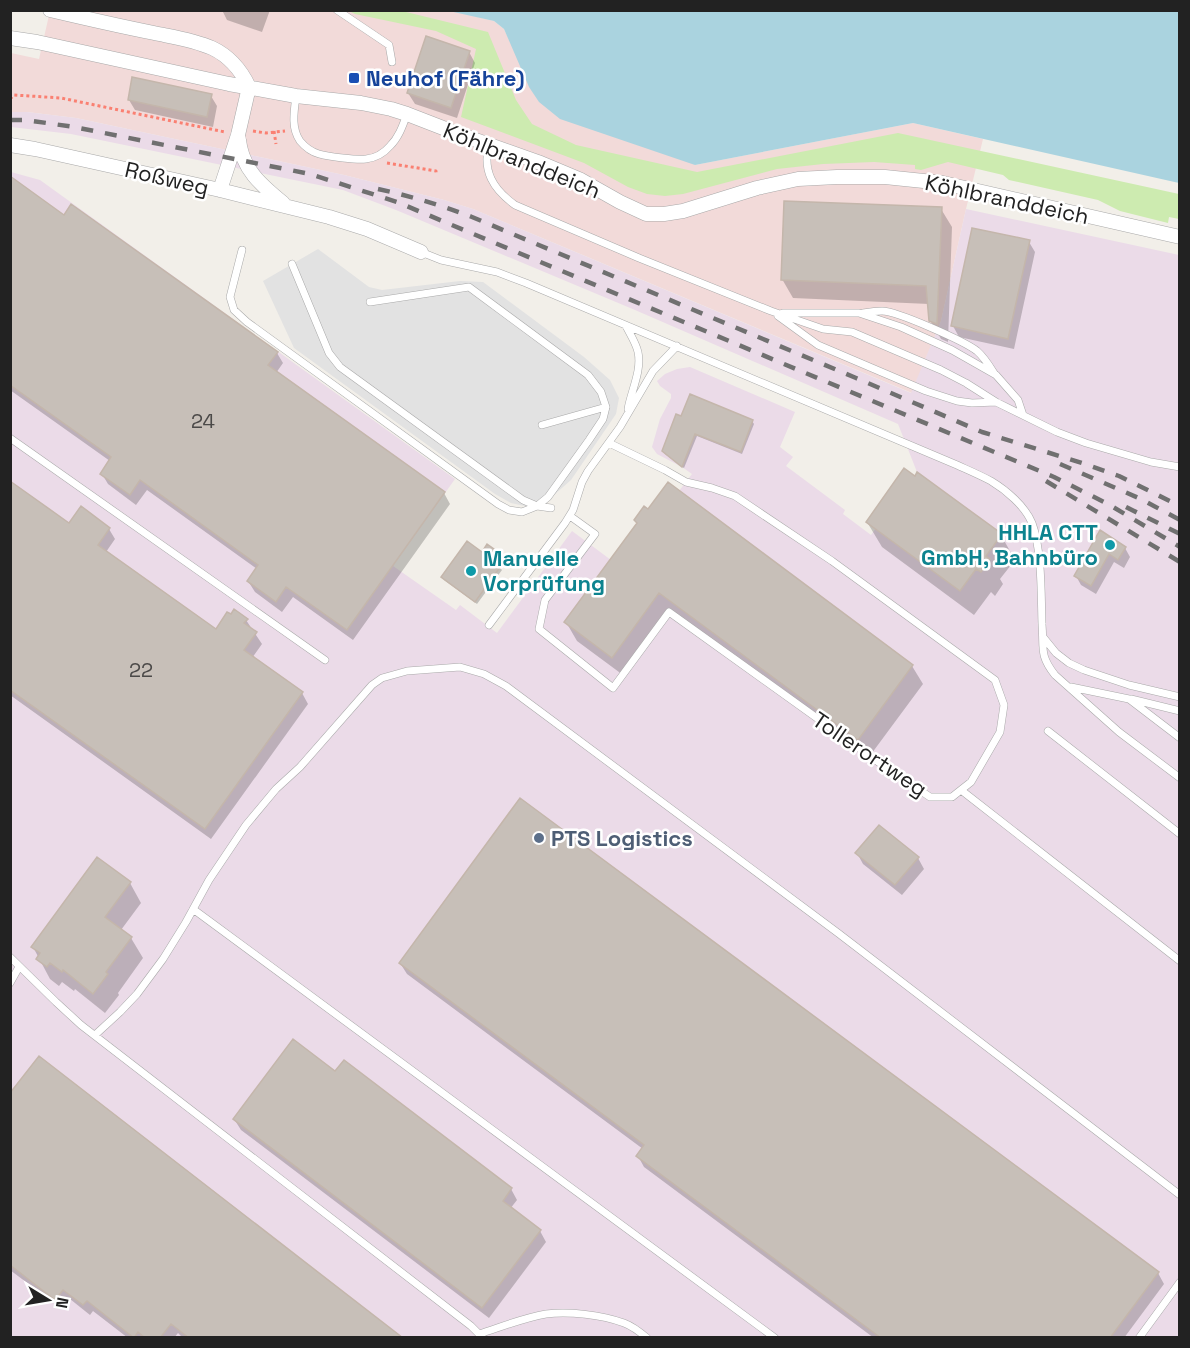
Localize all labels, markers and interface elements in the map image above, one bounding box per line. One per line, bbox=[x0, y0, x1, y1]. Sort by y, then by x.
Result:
place label: Neuhof (Fähre) bbox=[366, 64, 525, 92]
marker: Neuhof (Fähre) bbox=[347, 71, 361, 85]
street label: Köhlbranddeich bbox=[439, 116, 605, 204]
street label: Roßweg bbox=[122, 155, 212, 201]
street label: Köhlbranddeich bbox=[922, 168, 1092, 230]
house number: 24 bbox=[191, 408, 215, 434]
place label: HHLA CTT GmbH, Bahnbüro bbox=[921, 518, 1098, 571]
marker: HHLA CTT GmbH, Bahnbüro bbox=[1103, 538, 1117, 552]
place label: Manuelle Vorprüfung bbox=[483, 544, 605, 597]
marker: Manuelle Vorprüfung bbox=[464, 564, 478, 578]
house number: 22 bbox=[129, 657, 153, 683]
street label: Tollerortweg bbox=[807, 705, 933, 803]
place label: PTS Logistics bbox=[551, 824, 693, 852]
marker: PTS Logistics bbox=[532, 831, 546, 845]
north arrow bbox=[18, 1270, 78, 1330]
text: N bbox=[51, 1295, 74, 1310]

